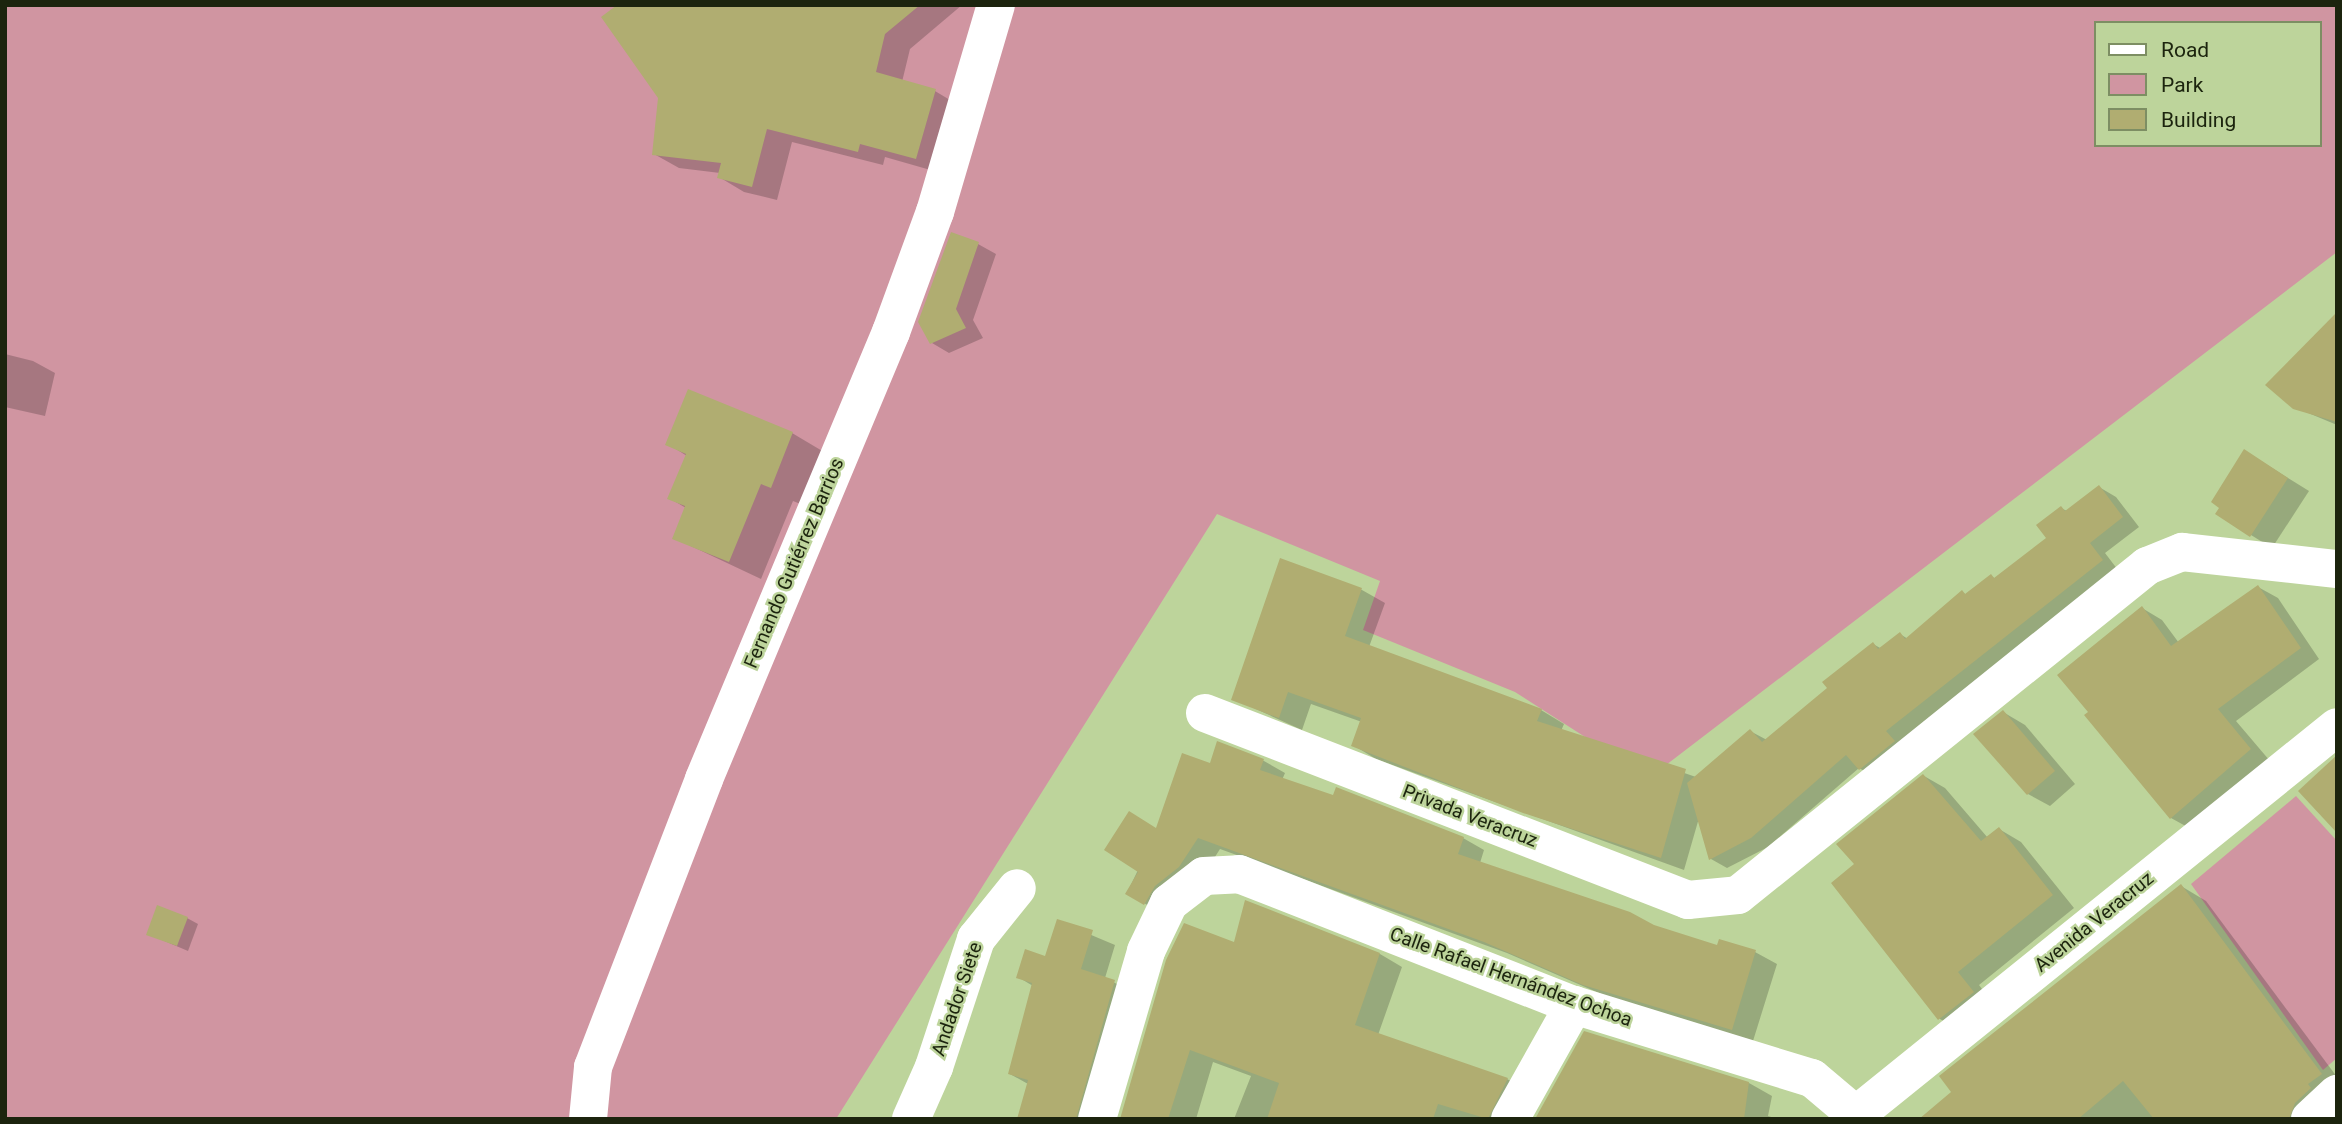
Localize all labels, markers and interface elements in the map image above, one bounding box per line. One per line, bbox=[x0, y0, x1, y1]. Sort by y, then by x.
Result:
legend bbox=[2094, 21, 2321, 147]
text: Road bbox=[2161, 38, 2209, 62]
text: Park bbox=[2161, 73, 2203, 97]
text: Building bbox=[2161, 108, 2236, 132]
street label: Fernando Gutiérrez Barrios bbox=[739, 455, 849, 671]
street label: Privada Veracruz bbox=[1399, 780, 1541, 852]
street label: Avenida Veracruz bbox=[2030, 867, 2158, 977]
street label: Calle Rafael Hernández Ochoa bbox=[1387, 922, 1635, 1032]
street label: Andador Siete bbox=[927, 939, 987, 1059]

